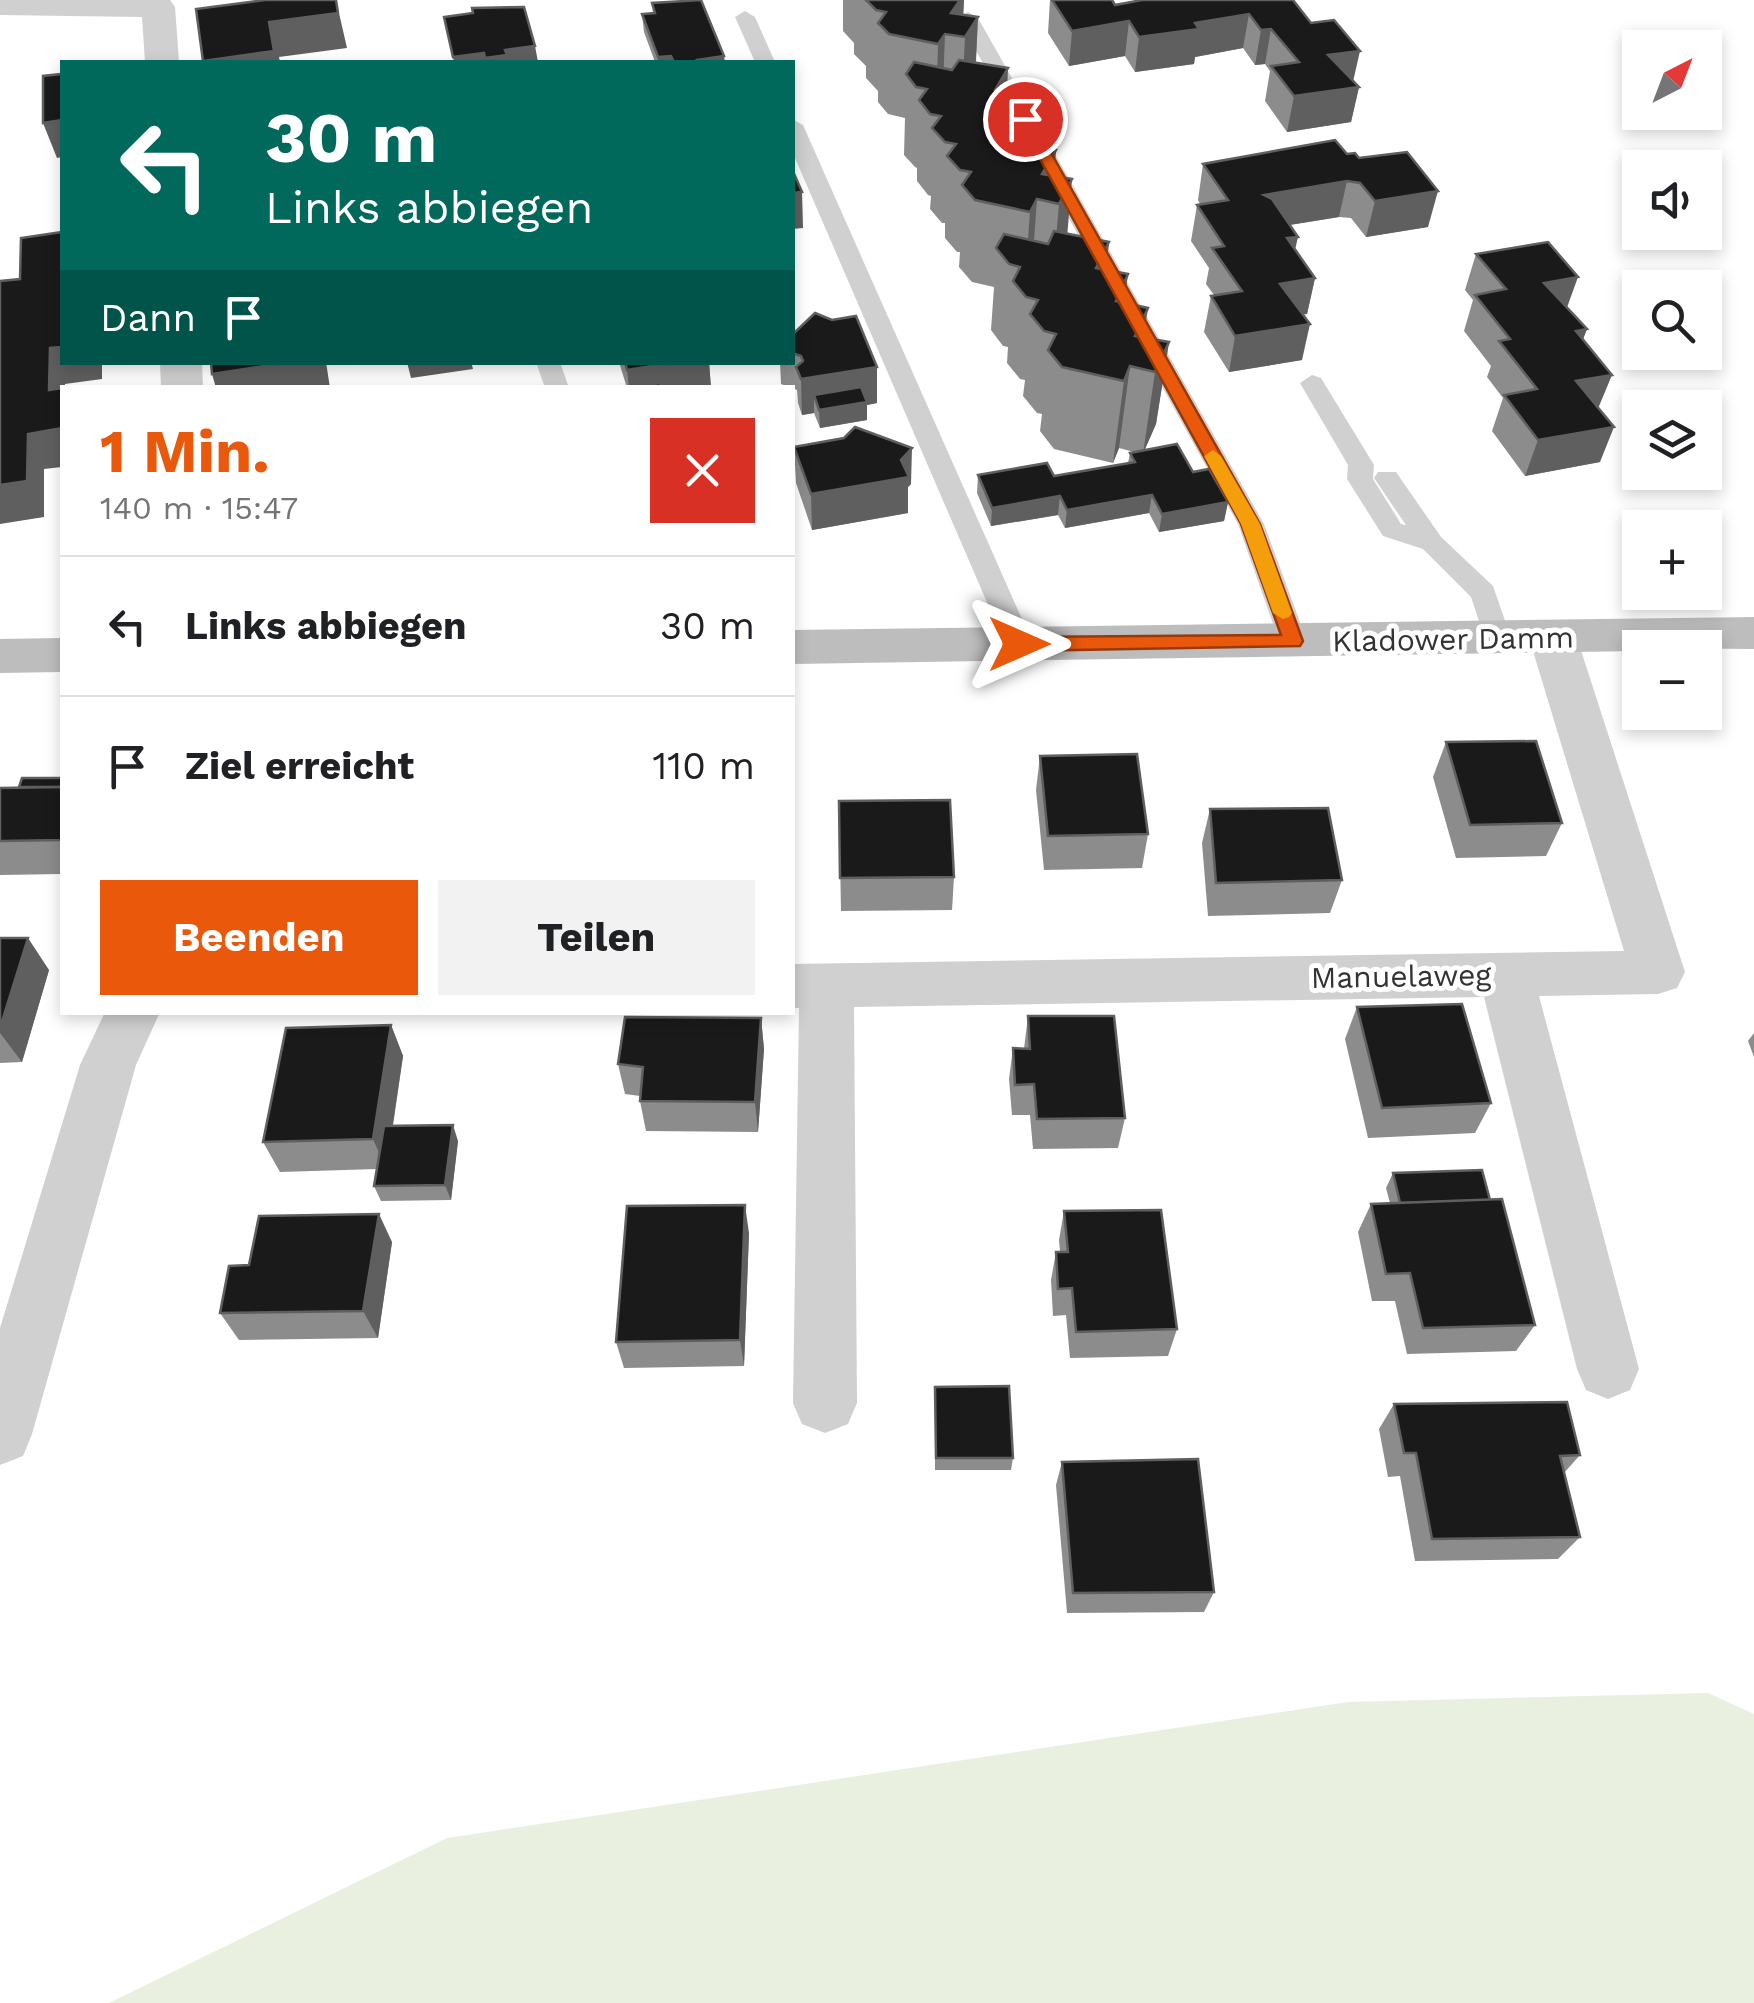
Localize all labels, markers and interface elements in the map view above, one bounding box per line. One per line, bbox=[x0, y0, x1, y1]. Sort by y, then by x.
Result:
north arrow bbox=[1622, 30, 1722, 130]
map controls bbox=[1622, 30, 1722, 730]
pin bbox=[983, 77, 1068, 162]
icon: arrive bbox=[998, 92, 1053, 147]
text: 30 m bbox=[265, 97, 437, 179]
icon: left bbox=[100, 100, 230, 230]
button: sound bbox=[1622, 150, 1722, 250]
text: Links abbiegen bbox=[265, 181, 593, 234]
button: search bbox=[1622, 270, 1722, 370]
icon: arrive bbox=[216, 290, 271, 345]
text: Dann bbox=[100, 296, 196, 340]
button: layers bbox=[1622, 390, 1722, 490]
text: 1 Min. bbox=[100, 416, 270, 487]
button: close bbox=[650, 418, 755, 523]
text: 140 m · 15:47 bbox=[100, 489, 298, 527]
button: + bbox=[1622, 510, 1722, 610]
position arrow bbox=[967, 592, 1071, 696]
icon: left bbox=[100, 599, 155, 654]
text: Links abbiegen bbox=[185, 604, 467, 648]
text: 30 m bbox=[660, 604, 755, 648]
street label: Kladower Damm bbox=[1332, 619, 1574, 659]
button: − bbox=[1622, 630, 1722, 730]
icon: arrive bbox=[100, 739, 155, 794]
text: Ziel erreicht bbox=[185, 744, 414, 788]
text: 110 m bbox=[653, 744, 755, 788]
button: Beenden bbox=[100, 880, 418, 995]
button: Teilen bbox=[438, 880, 755, 995]
street label: Manuelaweg bbox=[1310, 957, 1492, 995]

